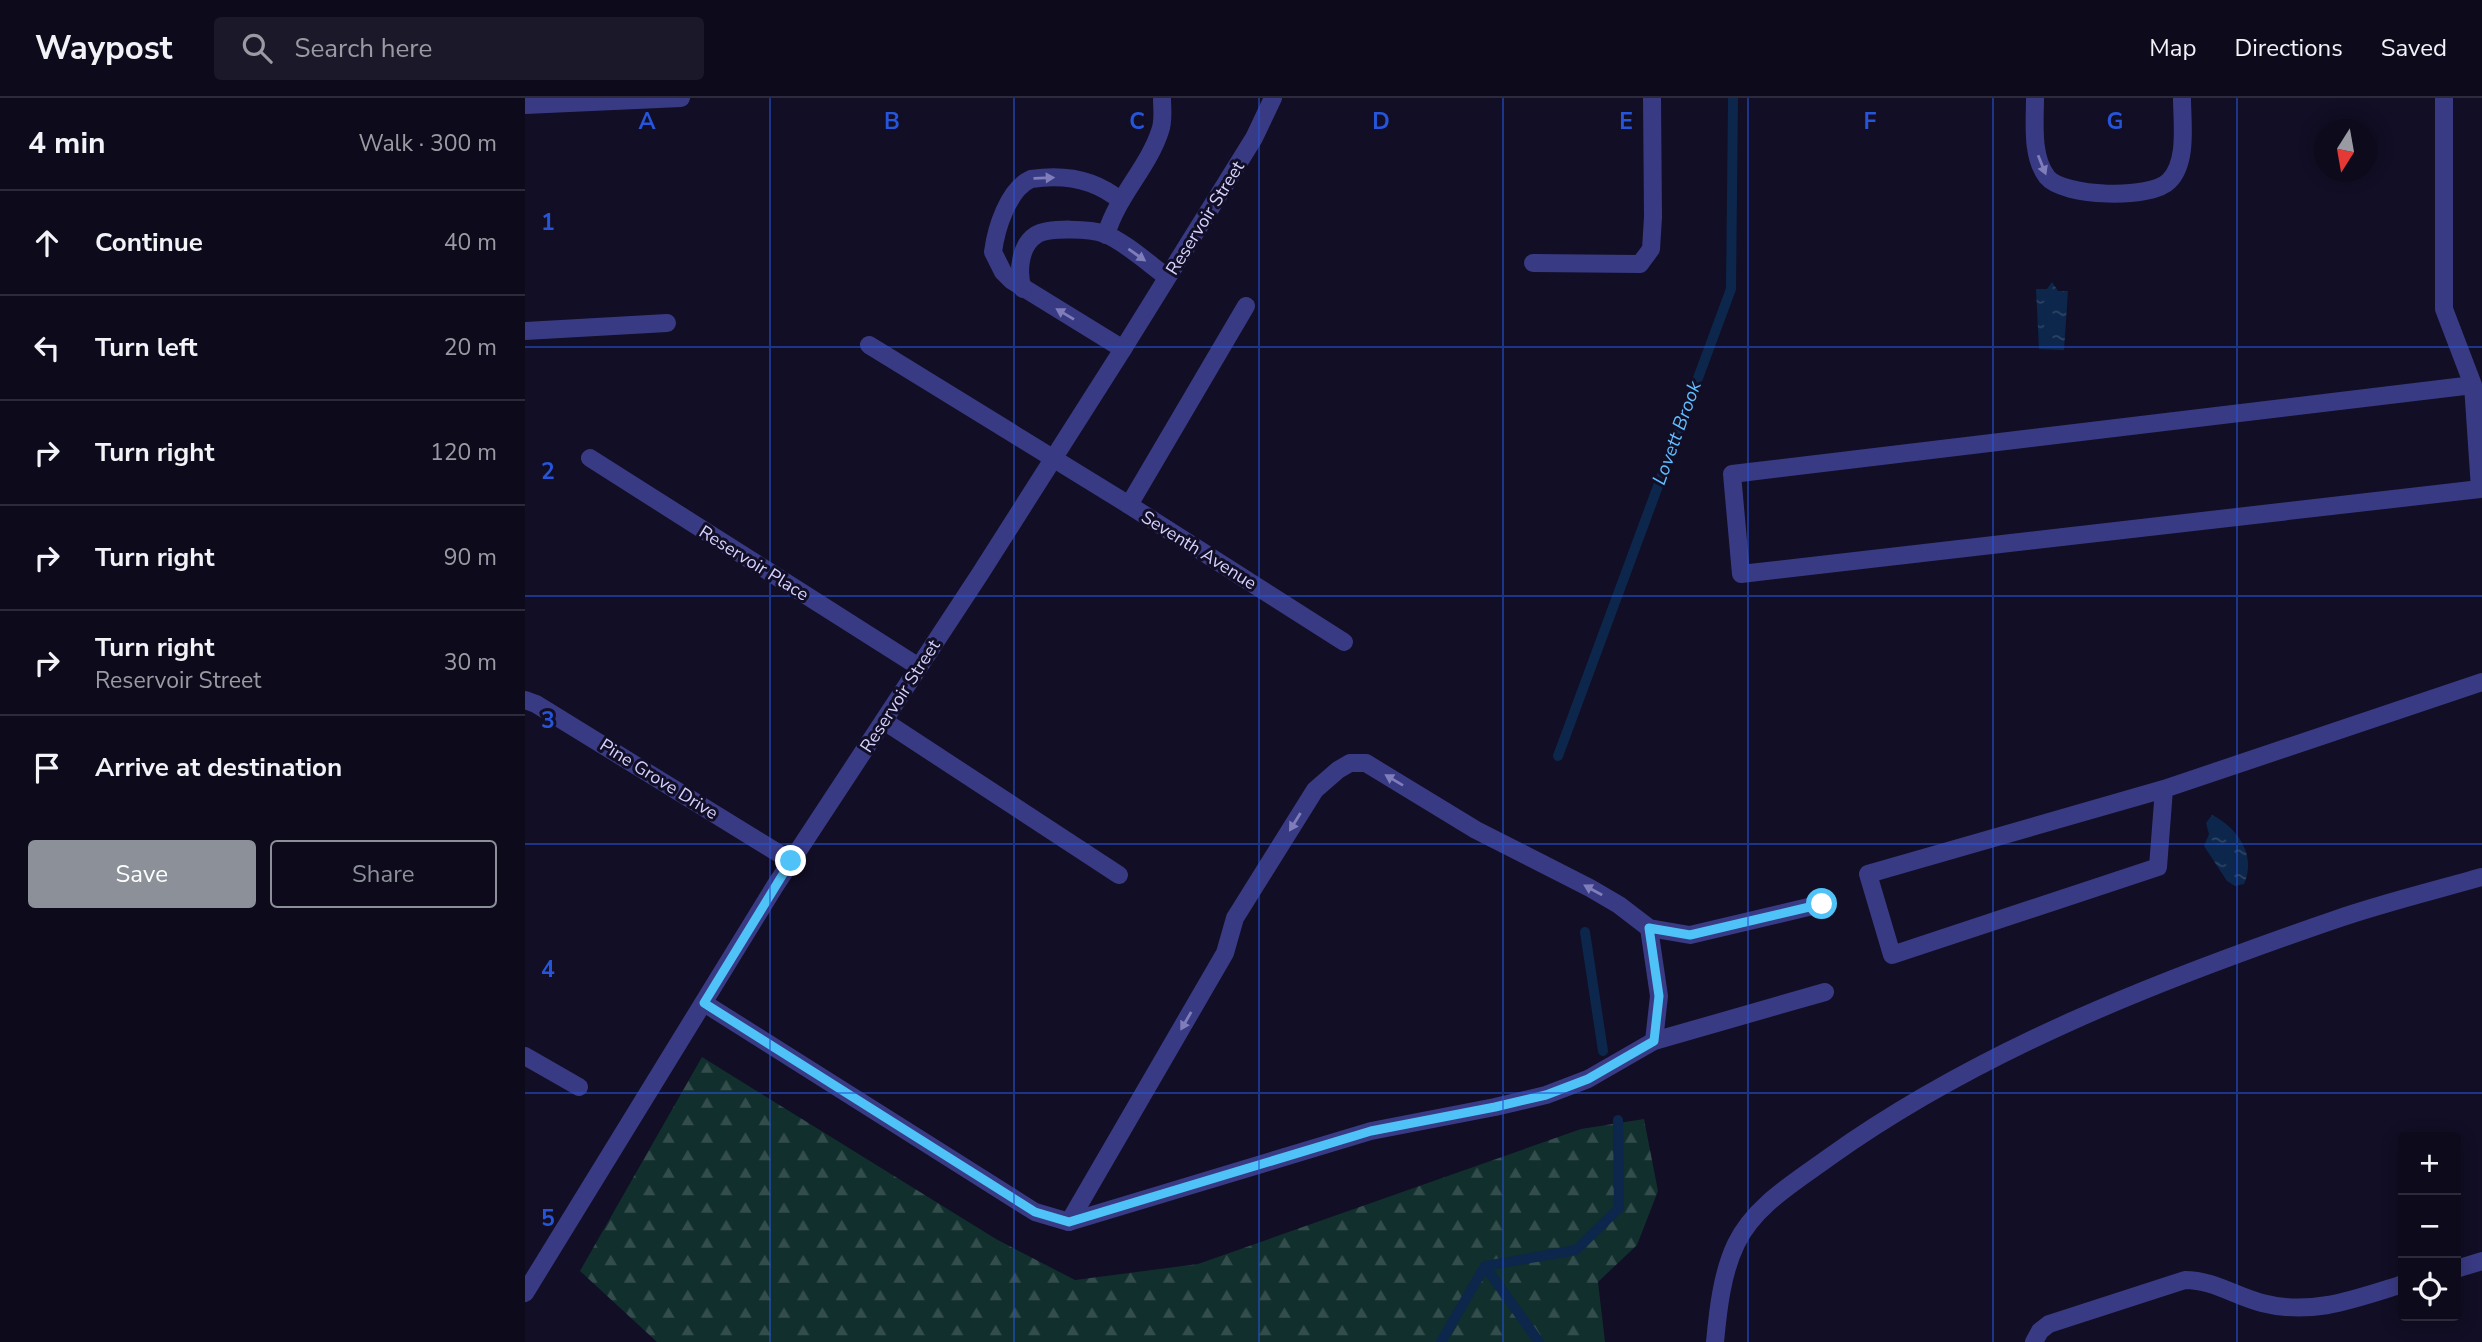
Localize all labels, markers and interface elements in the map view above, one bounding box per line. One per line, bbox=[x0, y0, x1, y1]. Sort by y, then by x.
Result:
search box bbox=[214, 17, 704, 80]
text: Waypost bbox=[35, 26, 172, 71]
icon: search bbox=[238, 29, 276, 67]
text: Search here bbox=[294, 31, 432, 66]
text: Map bbox=[2149, 32, 2196, 64]
text: Directions bbox=[2234, 32, 2343, 64]
text: Saved bbox=[2381, 32, 2447, 64]
text: A bbox=[638, 106, 656, 137]
text: B bbox=[884, 106, 900, 137]
text: C bbox=[1129, 106, 1145, 137]
text: D bbox=[1372, 106, 1390, 137]
text: E bbox=[1619, 106, 1633, 137]
text: F bbox=[1864, 106, 1877, 137]
text: G bbox=[2107, 106, 2123, 137]
north arrow bbox=[2314, 119, 2377, 182]
text: 4 min bbox=[28, 123, 106, 164]
text: Walk · 300 m bbox=[358, 128, 497, 159]
one-way arrow bbox=[2037, 155, 2048, 176]
street label: Reservoir Street bbox=[1160, 156, 1250, 280]
one-way arrow bbox=[1033, 173, 1055, 184]
text: 1 bbox=[541, 207, 555, 238]
icon: ahead bbox=[28, 224, 66, 262]
text: Continue bbox=[95, 225, 203, 260]
text: 40 m bbox=[444, 227, 497, 258]
one-way arrow bbox=[1128, 248, 1146, 262]
one-way arrow bbox=[1055, 308, 1074, 320]
icon: left bbox=[28, 329, 66, 367]
text: Turn left bbox=[95, 330, 198, 365]
text: 20 m bbox=[444, 332, 497, 363]
water label: Lovett Brook bbox=[1646, 377, 1708, 488]
icon: right bbox=[28, 434, 66, 472]
text: Turn right bbox=[95, 435, 214, 470]
text: 120 m bbox=[430, 437, 497, 468]
text: 2 bbox=[541, 456, 555, 487]
street label: Seventh Avenue bbox=[1137, 505, 1261, 595]
street label: Reservoir Place bbox=[695, 520, 813, 606]
icon: right bbox=[28, 539, 66, 577]
text: Turn right bbox=[95, 540, 214, 575]
text: 90 m bbox=[444, 542, 497, 573]
text: Turn right bbox=[95, 630, 214, 665]
street label: Reservoir Street bbox=[854, 634, 946, 757]
icon: right bbox=[28, 644, 66, 682]
text: 30 m bbox=[444, 647, 497, 678]
text: Reservoir Street bbox=[95, 665, 261, 696]
text: 3 bbox=[541, 705, 555, 736]
street label: Pine Grove Drive bbox=[595, 733, 723, 825]
icon: arrive bbox=[28, 749, 66, 787]
text: Arrive at destination bbox=[95, 750, 342, 785]
one-way arrow bbox=[1384, 774, 1403, 786]
one-way arrow bbox=[1289, 813, 1302, 832]
button: Save bbox=[28, 840, 256, 908]
button: Share bbox=[270, 840, 497, 908]
route end bbox=[775, 845, 806, 876]
one-way arrow bbox=[1583, 884, 1602, 896]
route start bbox=[1806, 888, 1837, 919]
text: 4 bbox=[541, 954, 555, 985]
one-way arrow bbox=[1180, 1011, 1192, 1030]
map controls bbox=[2398, 1132, 2461, 1321]
button: + bbox=[2398, 1132, 2461, 1195]
button: − bbox=[2398, 1195, 2461, 1258]
text: 5 bbox=[541, 1203, 555, 1234]
button: locate bbox=[2398, 1258, 2461, 1321]

